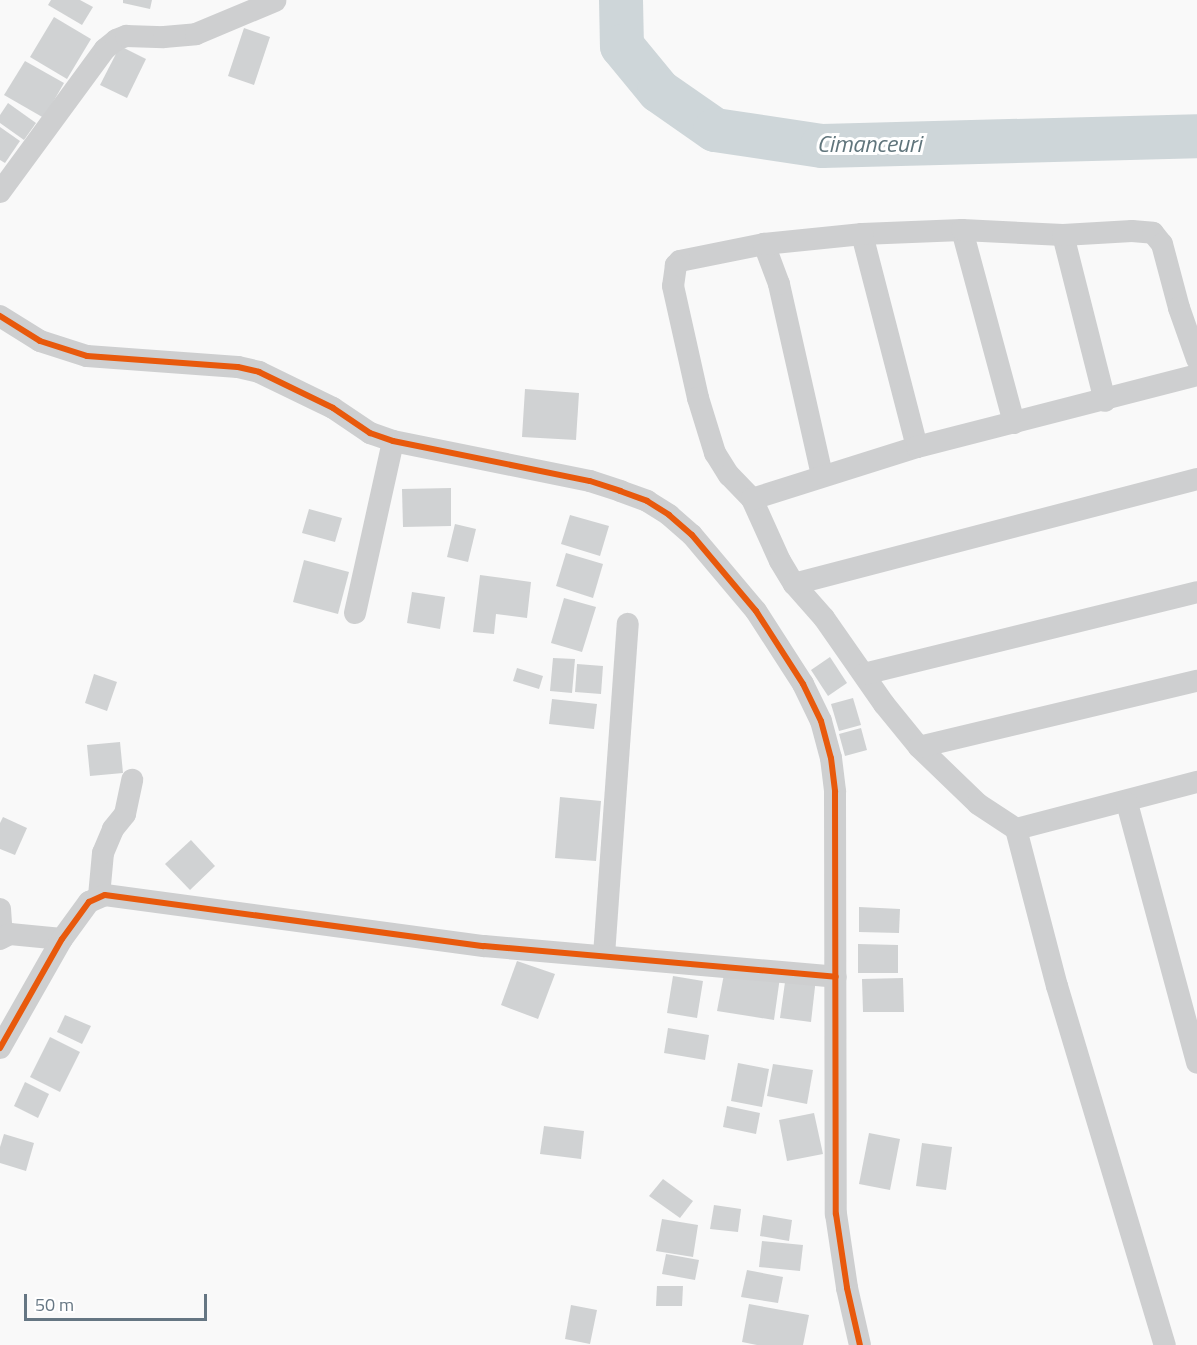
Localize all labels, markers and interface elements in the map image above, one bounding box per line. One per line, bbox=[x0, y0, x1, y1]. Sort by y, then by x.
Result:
water label: Cimanceuri bbox=[817, 130, 921, 158]
scale bar bbox=[27, 1282, 210, 1320]
text: 50 m bbox=[35, 1291, 74, 1318]

